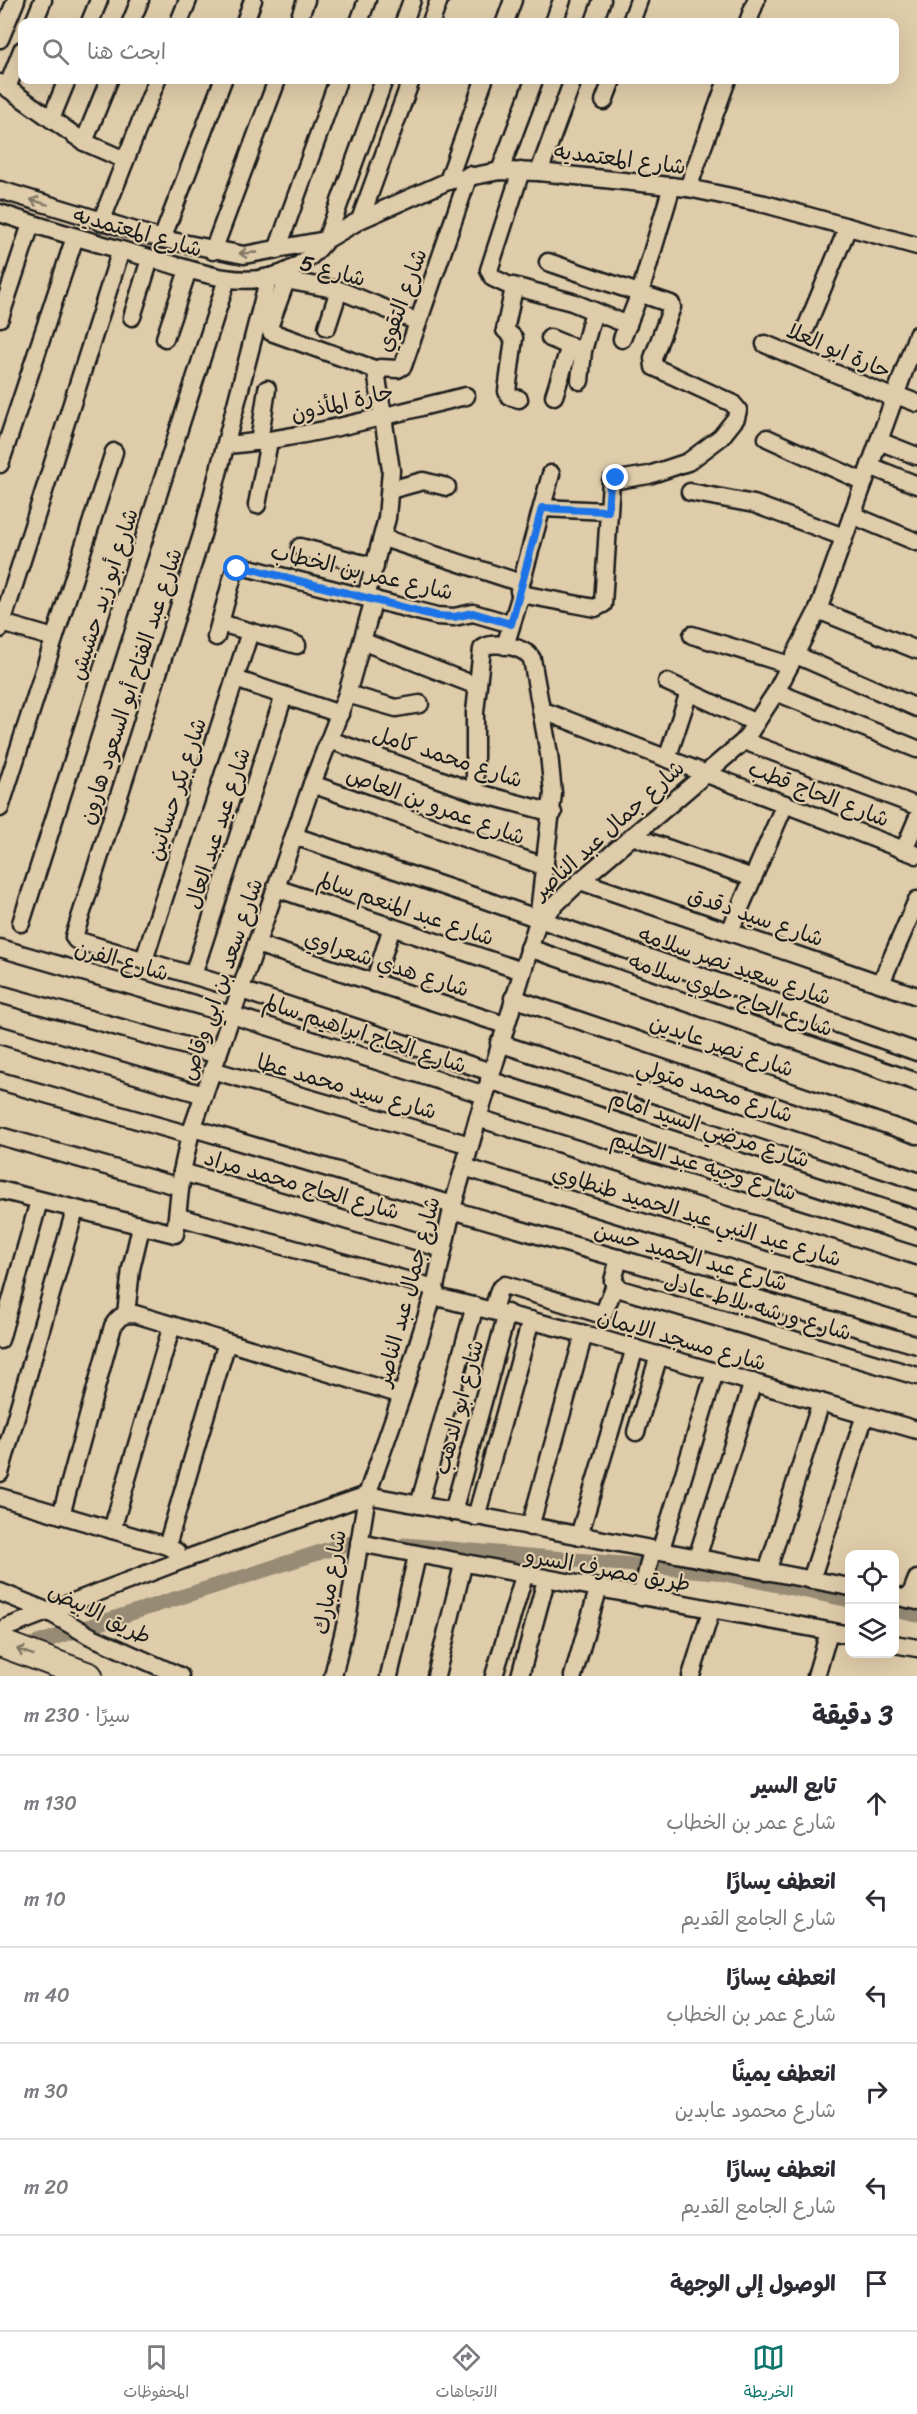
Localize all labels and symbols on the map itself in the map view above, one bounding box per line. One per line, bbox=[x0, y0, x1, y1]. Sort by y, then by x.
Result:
street label: شارع المعتمديه bbox=[552, 131, 688, 186]
street label: شارع المعتمديه bbox=[69, 194, 207, 269]
one-way arrow bbox=[30, 196, 49, 207]
street label: شارع 5 bbox=[296, 243, 370, 298]
street label: شارع التقوي bbox=[365, 243, 438, 358]
one-way arrow bbox=[239, 248, 258, 259]
street label: حارة ابو العلا bbox=[780, 311, 897, 390]
street label: حارة المأذون bbox=[287, 372, 397, 433]
route end bbox=[602, 464, 628, 490]
street label: شارع أبو زيد حشيش bbox=[57, 503, 150, 685]
street label: شارع عمر بن الخطاب bbox=[267, 531, 457, 611]
street label: شارع عبد الفتاح أبو السعود هارون bbox=[67, 543, 194, 830]
route start bbox=[223, 555, 249, 581]
street label: شارع بكر حسانين bbox=[135, 712, 218, 866]
street label: شارع محمد كامل bbox=[368, 714, 528, 799]
street label: شارع عيد عبد العال bbox=[173, 742, 262, 914]
street label: شارع الحاج قطب bbox=[742, 749, 895, 838]
street label: شارع جمال عبد الناصر bbox=[521, 750, 694, 911]
street label: شارع عمرو بن العاص bbox=[341, 755, 531, 856]
street label: شارع عبد المنعم سالم bbox=[312, 860, 500, 957]
street label: شارع سعد بن ابي وقاص bbox=[169, 873, 274, 1086]
street label: شارع سيد دقدق bbox=[683, 875, 829, 958]
street label: شارع سعيد نصر سلامه bbox=[633, 914, 837, 1017]
street label: شارع هدي شعراوي bbox=[299, 918, 474, 1009]
street label: شارع الفرن bbox=[70, 928, 174, 993]
street label: شارع الحاج حلوي سلامه bbox=[623, 941, 838, 1048]
street label: شارع الحاج ابراهيم سالم bbox=[258, 982, 472, 1085]
street label: شارع نصر عابدين bbox=[644, 1003, 799, 1088]
street label: شارع سيد محمد عطا bbox=[252, 1042, 441, 1131]
street label: شارع محمد متولي bbox=[631, 1047, 798, 1134]
street label: شارع مرضي السيد امام bbox=[605, 1078, 815, 1179]
street label: شارع وجيه عبد الحليم bbox=[606, 1119, 802, 1212]
street label: شارع الحاج محمد مراد bbox=[199, 1138, 404, 1231]
street label: شارع عبد النبي عبد الحميد طنطاوي bbox=[547, 1153, 846, 1278]
street label: شارع جمال عبد الناصر bbox=[363, 1192, 452, 1392]
street label: شارع عبد الحميد حسن bbox=[589, 1210, 792, 1303]
street label: شارع ورشه بلاط عادل bbox=[659, 1261, 856, 1352]
street label: شارع مسجد الايمان bbox=[593, 1297, 771, 1382]
street label: شارع ابو الدهب bbox=[422, 1335, 495, 1479]
street label: شارع مبارك bbox=[301, 1527, 358, 1638]
street label: طريق مصرف السرو bbox=[520, 1535, 694, 1603]
street label: طريق الابيض bbox=[41, 1572, 158, 1655]
one-way arrow bbox=[16, 1646, 35, 1657]

